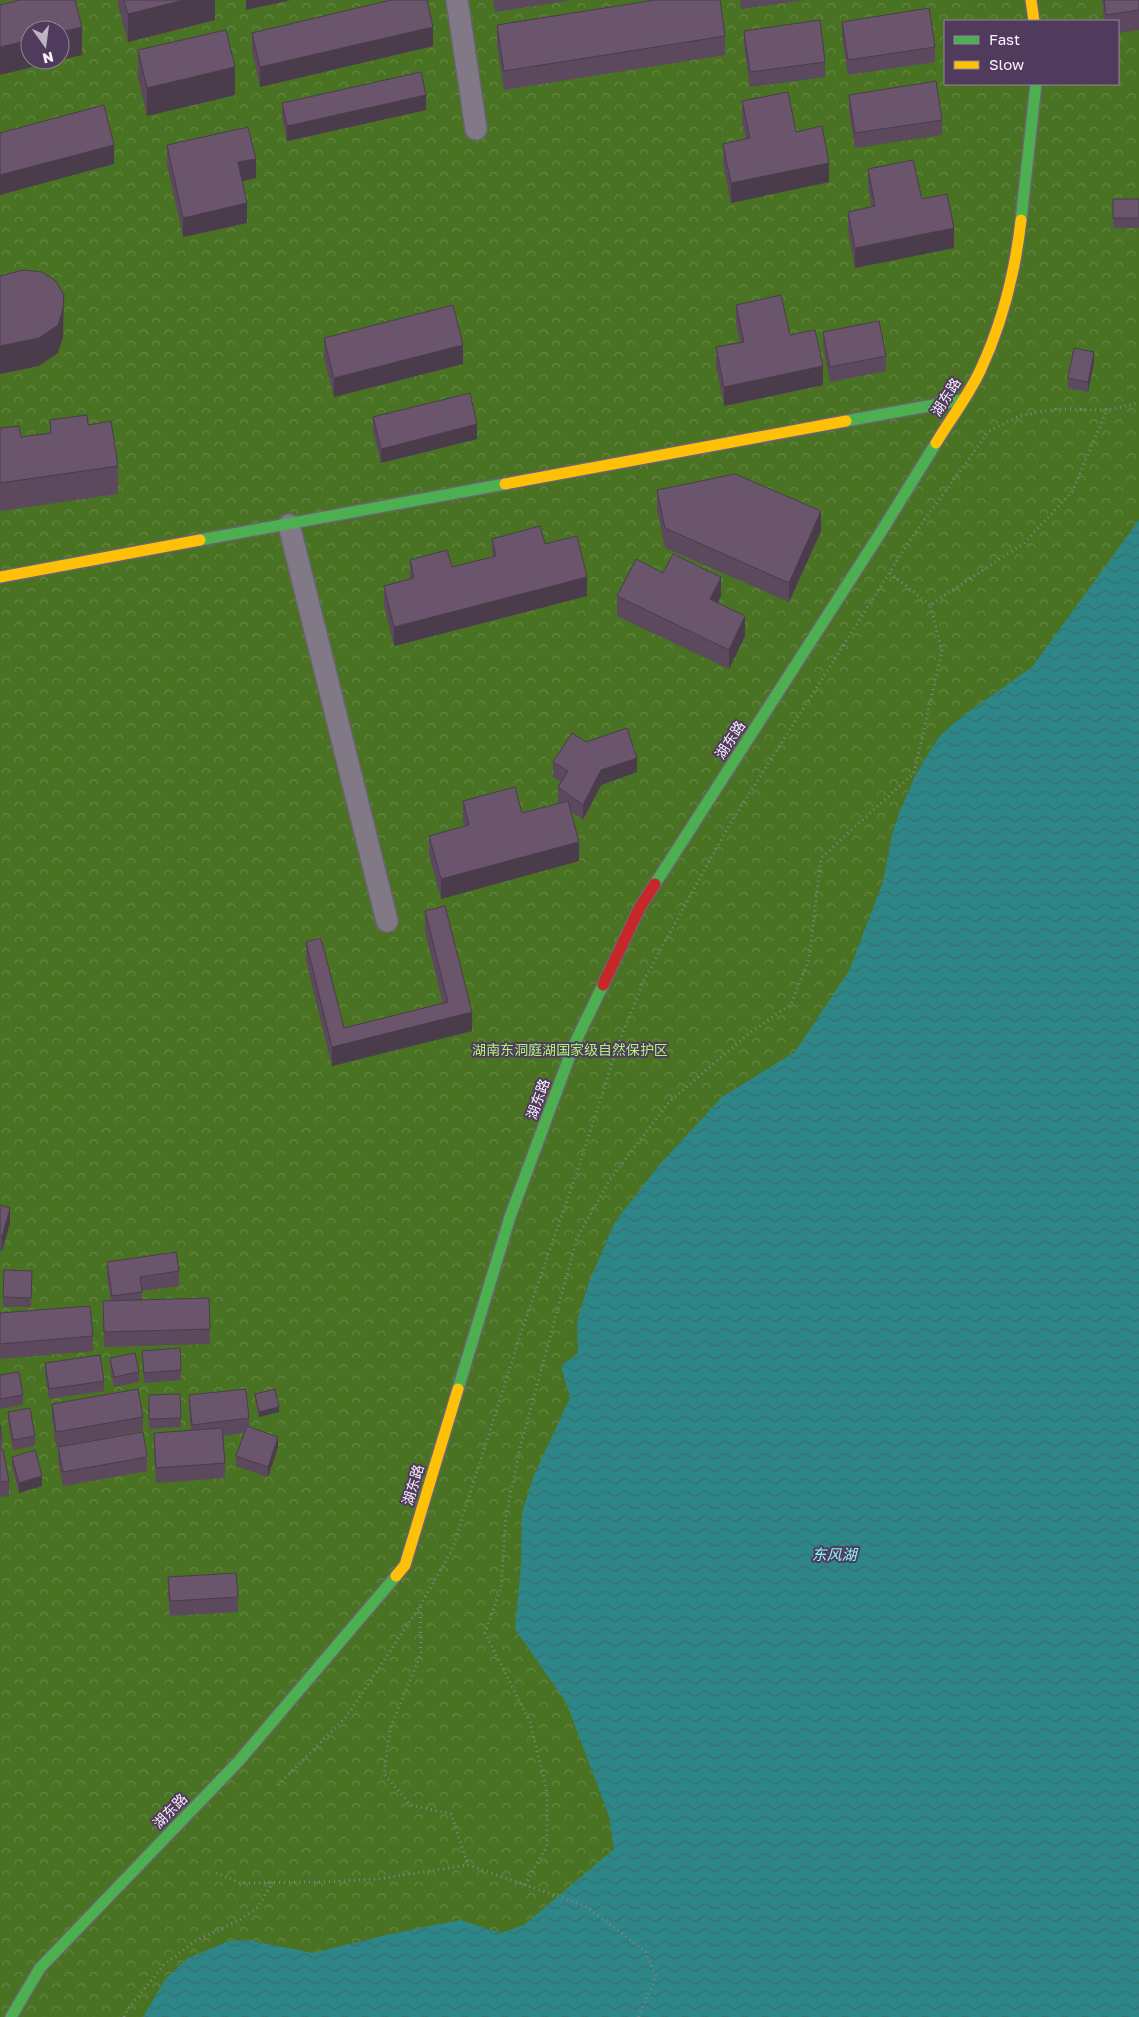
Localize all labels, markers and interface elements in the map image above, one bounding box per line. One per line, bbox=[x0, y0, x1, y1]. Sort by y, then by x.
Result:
north arrow bbox=[20, 20, 70, 70]
legend bbox=[944, 20, 1119, 85]
text: Fast bbox=[989, 30, 1020, 48]
text: N bbox=[41, 49, 55, 68]
text: Slow bbox=[989, 55, 1024, 73]
street label: 湖东路 bbox=[927, 374, 964, 419]
street label: 湖东路 bbox=[711, 717, 748, 762]
park label: 湖南东洞庭湖国家级自然保护区 bbox=[472, 1041, 668, 1058]
street label: 湖东路 bbox=[522, 1076, 553, 1121]
street label: 湖东路 bbox=[398, 1462, 427, 1507]
water label: 东风湖 bbox=[811, 1545, 858, 1563]
street label: 湖东路 bbox=[149, 1790, 190, 1832]

